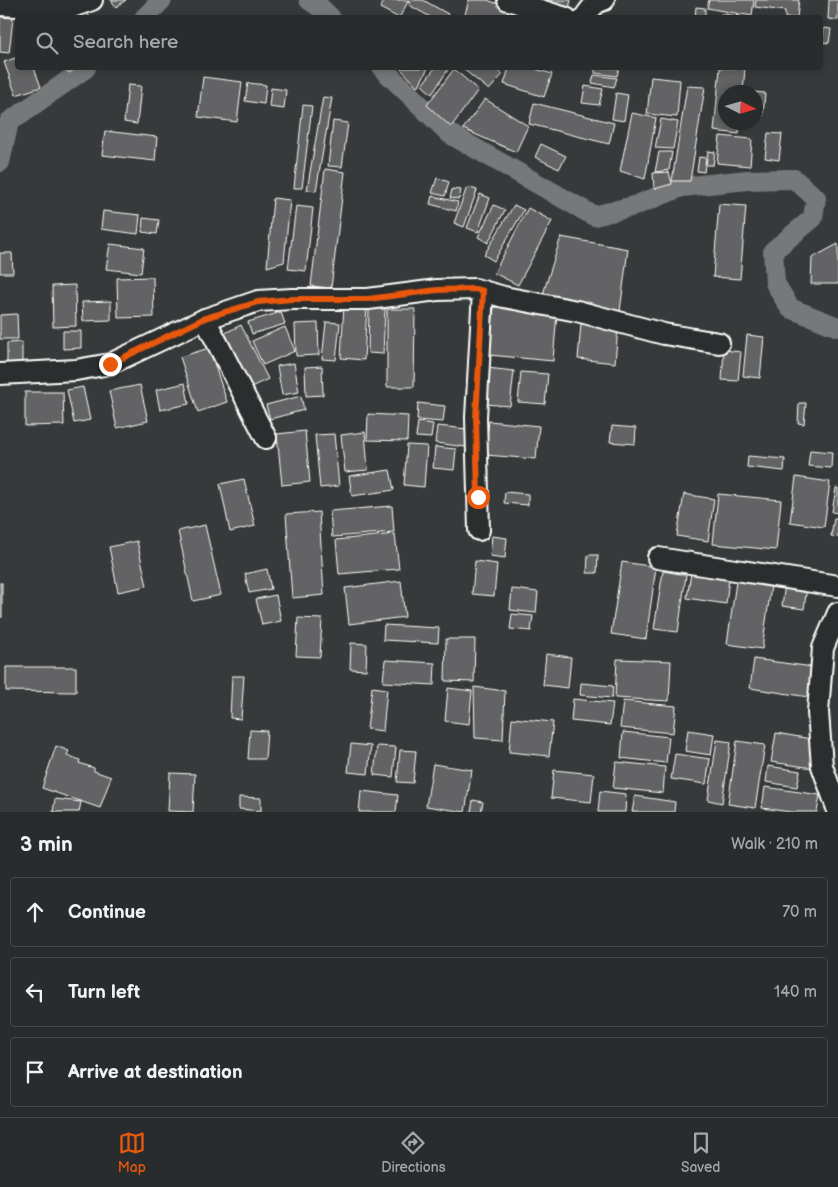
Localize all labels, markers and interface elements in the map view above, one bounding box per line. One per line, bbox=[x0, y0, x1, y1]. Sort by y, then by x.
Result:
search box bbox=[15, 15, 823, 70]
icon: search bbox=[33, 29, 61, 57]
text: Search here bbox=[73, 31, 178, 54]
north arrow bbox=[718, 85, 763, 130]
route end bbox=[99, 353, 122, 376]
route start bbox=[467, 486, 490, 509]
text: 3 min bbox=[20, 832, 73, 857]
text: Walk · 210 m bbox=[731, 835, 818, 854]
icon: ahead bbox=[21, 898, 49, 926]
text: Continue bbox=[68, 901, 146, 924]
text: 70 m bbox=[782, 903, 817, 922]
icon: left bbox=[21, 978, 49, 1006]
text: Turn left bbox=[68, 981, 140, 1004]
text: 140 m bbox=[774, 983, 817, 1002]
icon: arrive bbox=[21, 1058, 49, 1086]
text: Arrive at destination bbox=[68, 1061, 243, 1084]
tab: Map bbox=[118, 1129, 146, 1176]
tab: Directions bbox=[381, 1129, 446, 1176]
tab: Saved bbox=[681, 1129, 720, 1176]

